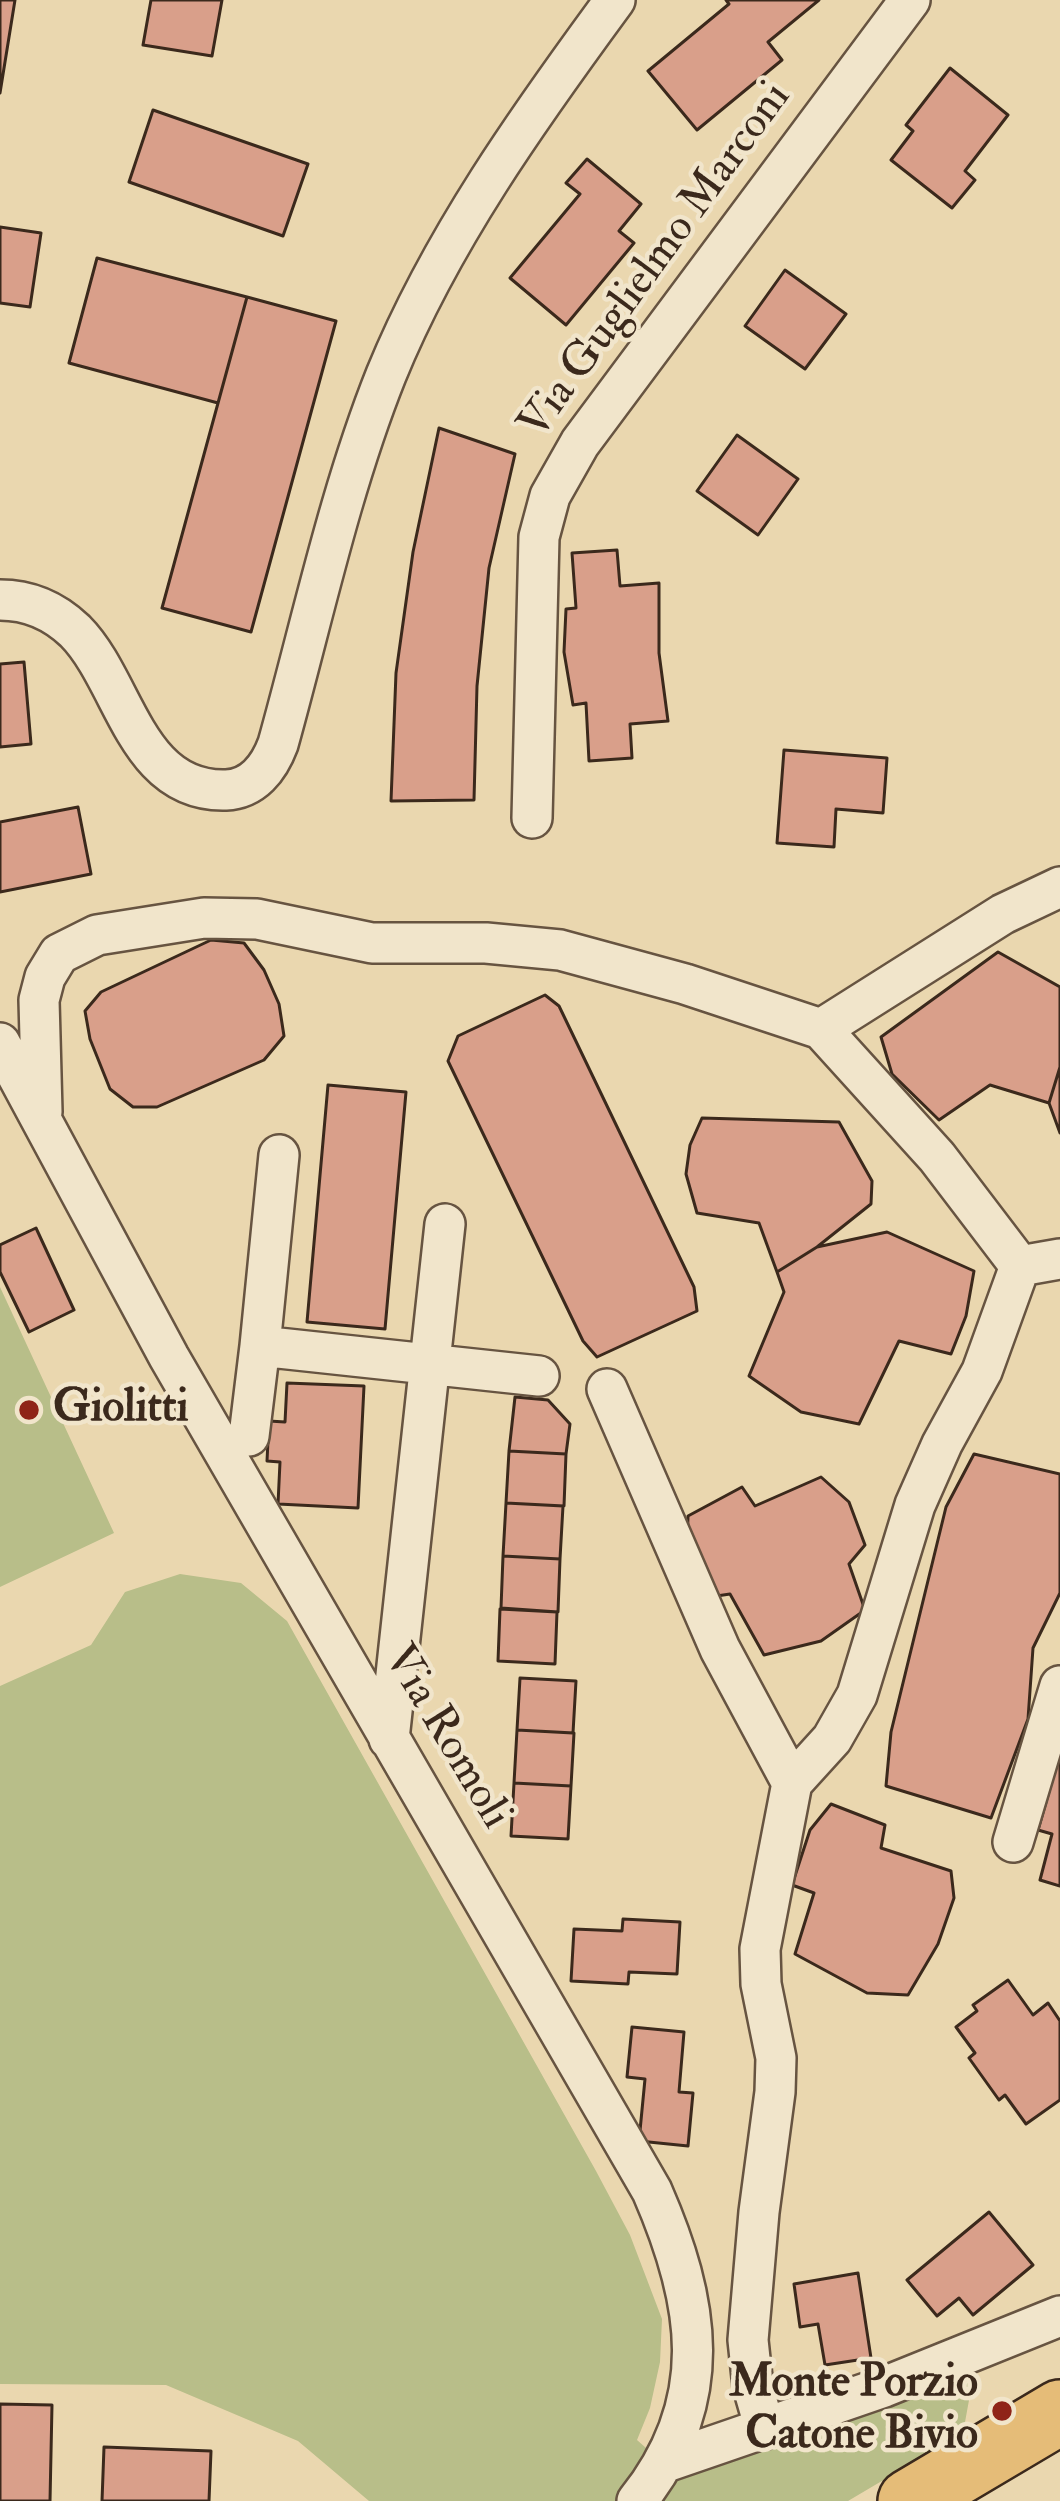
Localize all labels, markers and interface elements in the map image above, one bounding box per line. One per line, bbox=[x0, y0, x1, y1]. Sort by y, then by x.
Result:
street label: Via Guglielmo Marconi bbox=[509, 73, 805, 451]
place label: Giolitti bbox=[53, 1383, 188, 1437]
marker: Giolitti bbox=[16, 1397, 42, 1423]
street label: Via Romoli bbox=[369, 1636, 521, 1840]
place label: Monte Porzio Catone Bivio bbox=[729, 2358, 978, 2464]
marker: Monte Porzio Catone Bivio bbox=[989, 2398, 1015, 2424]

